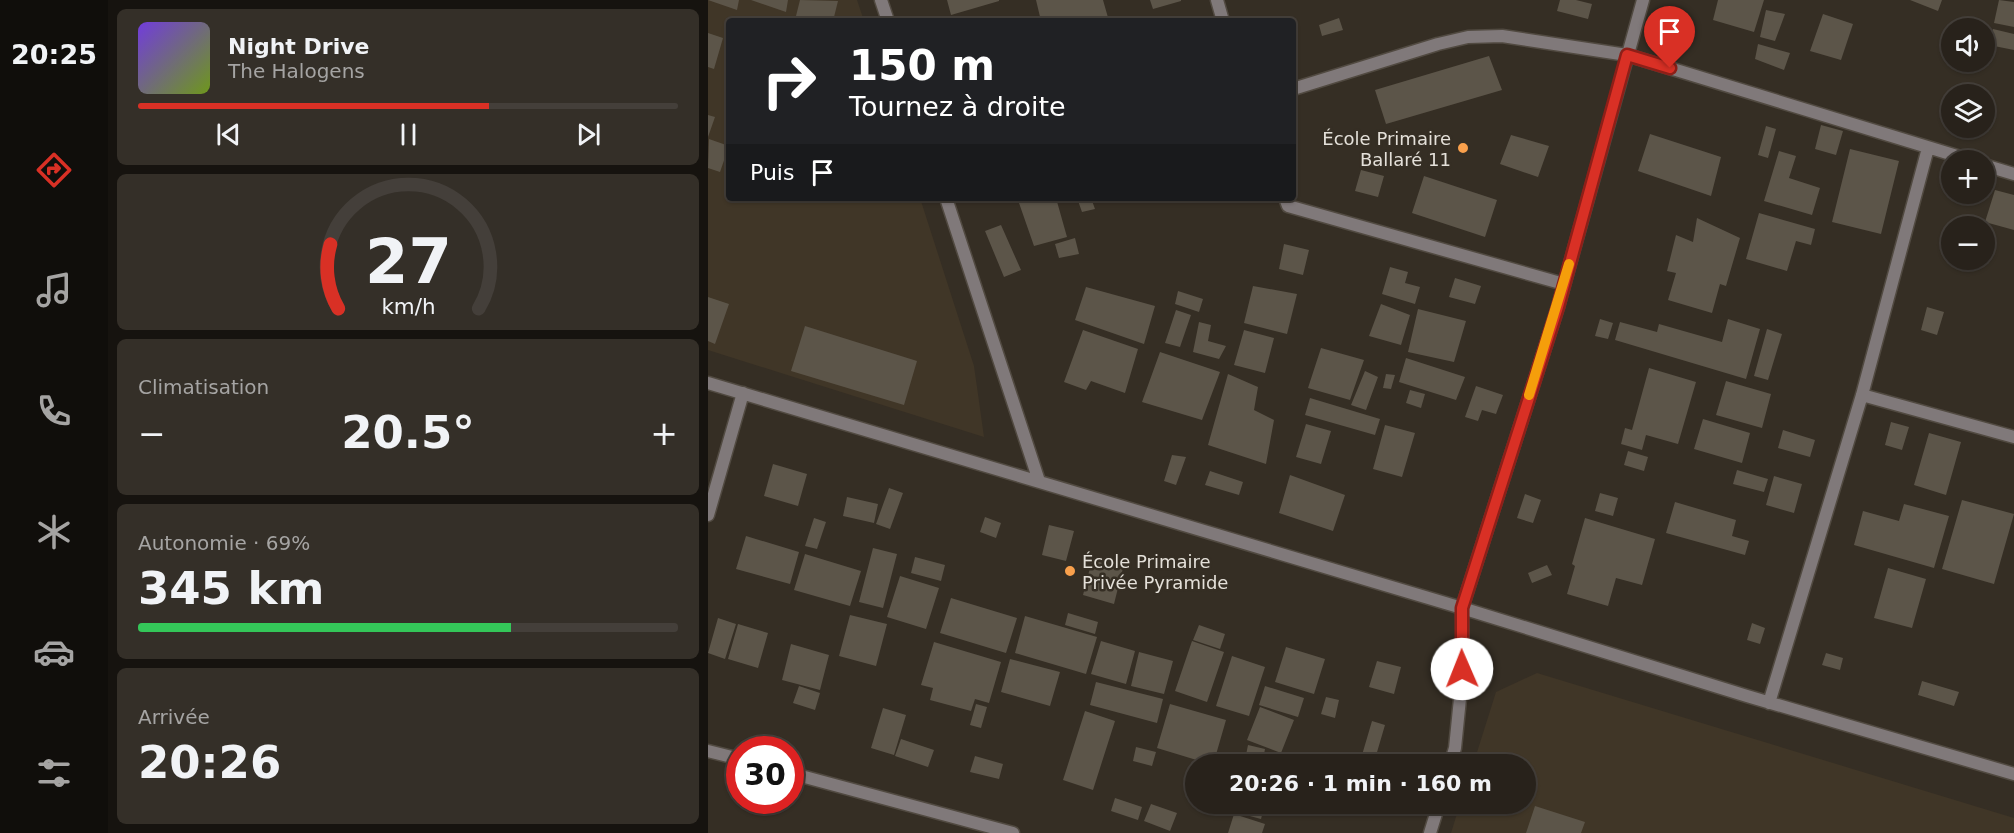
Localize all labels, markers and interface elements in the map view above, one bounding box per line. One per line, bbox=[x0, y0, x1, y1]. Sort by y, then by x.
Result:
pin bbox=[1644, 6, 1695, 68]
icon: arrive bbox=[1653, 15, 1686, 48]
map controls bbox=[1941, 18, 1995, 270]
button: sound bbox=[1941, 18, 1995, 72]
text: Night Drive bbox=[228, 34, 369, 59]
text: 20:25 bbox=[11, 39, 97, 70]
text: 150 m bbox=[849, 41, 995, 90]
icon: right bbox=[750, 42, 828, 120]
text: The Halogens bbox=[228, 59, 365, 83]
button: layers bbox=[1941, 84, 1995, 138]
text: Tournez à droite bbox=[849, 91, 1066, 122]
icon: previous bbox=[212, 118, 245, 151]
icon: pause bbox=[392, 118, 425, 151]
icon: next bbox=[572, 118, 605, 151]
place label: École Primaire Ballaré 11 bbox=[1322, 128, 1451, 170]
marker: École Primaire Ballaré 11 bbox=[1456, 141, 1470, 155]
icon: directions bbox=[33, 149, 75, 191]
button: + bbox=[1941, 150, 1995, 204]
icon: arrive bbox=[806, 156, 839, 189]
text: Puis bbox=[750, 160, 794, 185]
button: − bbox=[1941, 216, 1995, 270]
text: 27 bbox=[365, 225, 451, 298]
icon: music bbox=[33, 269, 75, 311]
text: km/h bbox=[381, 294, 435, 319]
text: Climatisation bbox=[138, 375, 269, 399]
icon: phone bbox=[33, 390, 75, 432]
text: 20.5° bbox=[341, 406, 475, 459]
text: − bbox=[138, 414, 166, 453]
text: + bbox=[650, 414, 678, 453]
icon: climate bbox=[33, 511, 75, 553]
text: Autonomie · 69% bbox=[138, 531, 310, 555]
place label: École Primaire Privée Pyramide bbox=[1082, 551, 1228, 593]
text: 345 km bbox=[138, 562, 324, 615]
marker: École Primaire Privée Pyramide bbox=[1063, 564, 1077, 578]
icon: car bbox=[33, 631, 75, 673]
position arrow bbox=[1430, 637, 1494, 701]
text: Arrivée bbox=[138, 705, 210, 729]
text: 20:26 bbox=[138, 736, 281, 789]
speed limit sign: 30 bbox=[726, 736, 804, 814]
icon: filters bbox=[33, 752, 75, 794]
text: 20:26 · 1 min · 160 m bbox=[1229, 771, 1492, 796]

